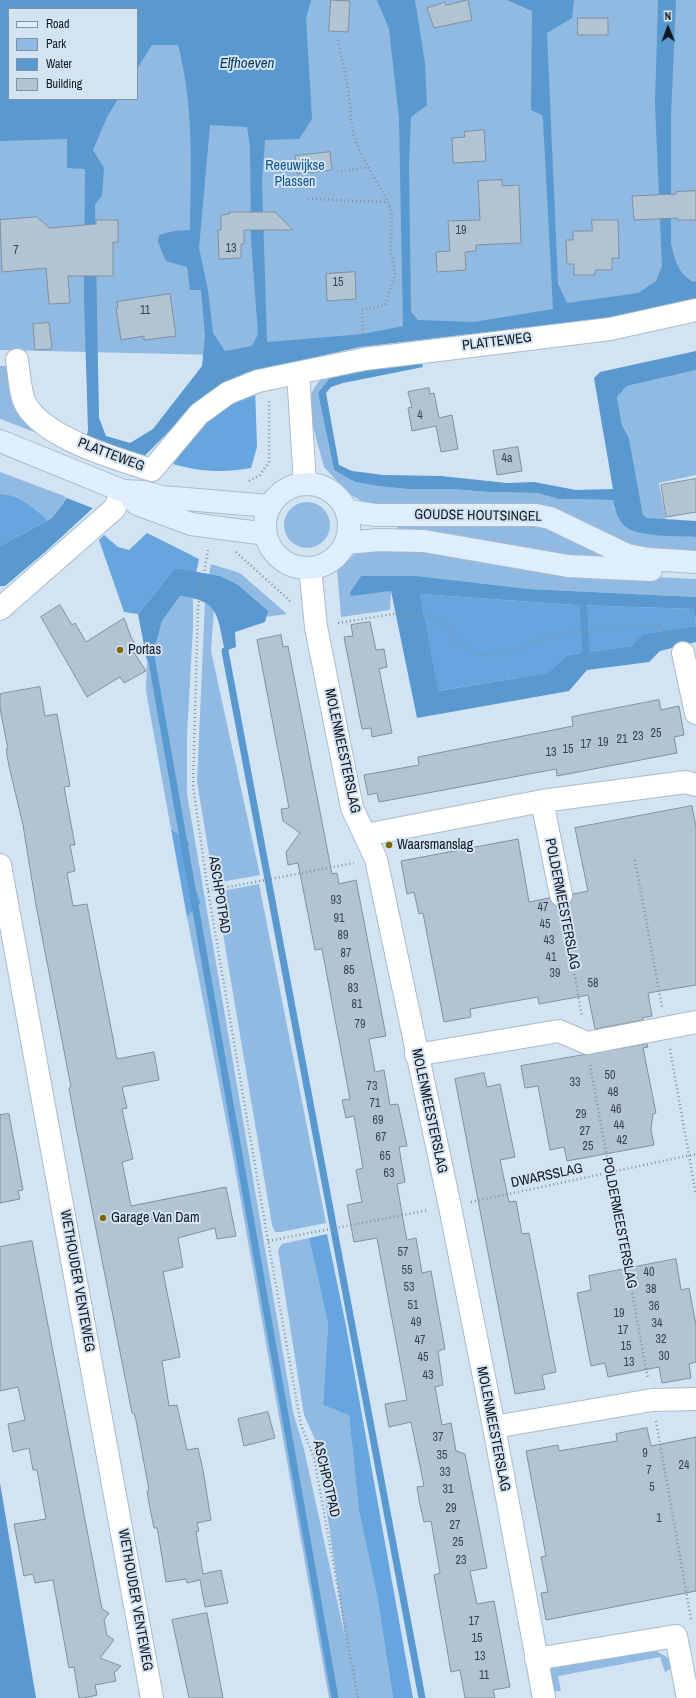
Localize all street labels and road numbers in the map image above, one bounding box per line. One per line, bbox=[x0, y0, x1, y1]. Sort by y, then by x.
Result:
street label: PLATTEWEG bbox=[461, 329, 533, 355]
street label: PLATTEWEG bbox=[75, 435, 147, 475]
street label: GOUDSE HOUTSINGEL bbox=[414, 506, 542, 526]
street label: MOLENMEESTERSLAG bbox=[321, 687, 363, 815]
street label: POLDERMEESTERSLAG bbox=[541, 837, 583, 971]
street label: ASCHPOTPAD bbox=[205, 855, 233, 935]
street label: MOLENMEESTERSLAG bbox=[408, 1047, 450, 1175]
street label: POLDERMEESTERSLAG bbox=[598, 1156, 640, 1290]
street label: DWARSSLAG bbox=[510, 1160, 584, 1192]
street label: WETHOUDER VENTEWEG bbox=[56, 1209, 98, 1353]
street label: MOLENMEESTERSLAG bbox=[473, 1365, 513, 1493]
street label: ASCHPOTPAD bbox=[309, 1439, 343, 1519]
street label: WETHOUDER VENTEWEG bbox=[114, 1528, 156, 1672]

